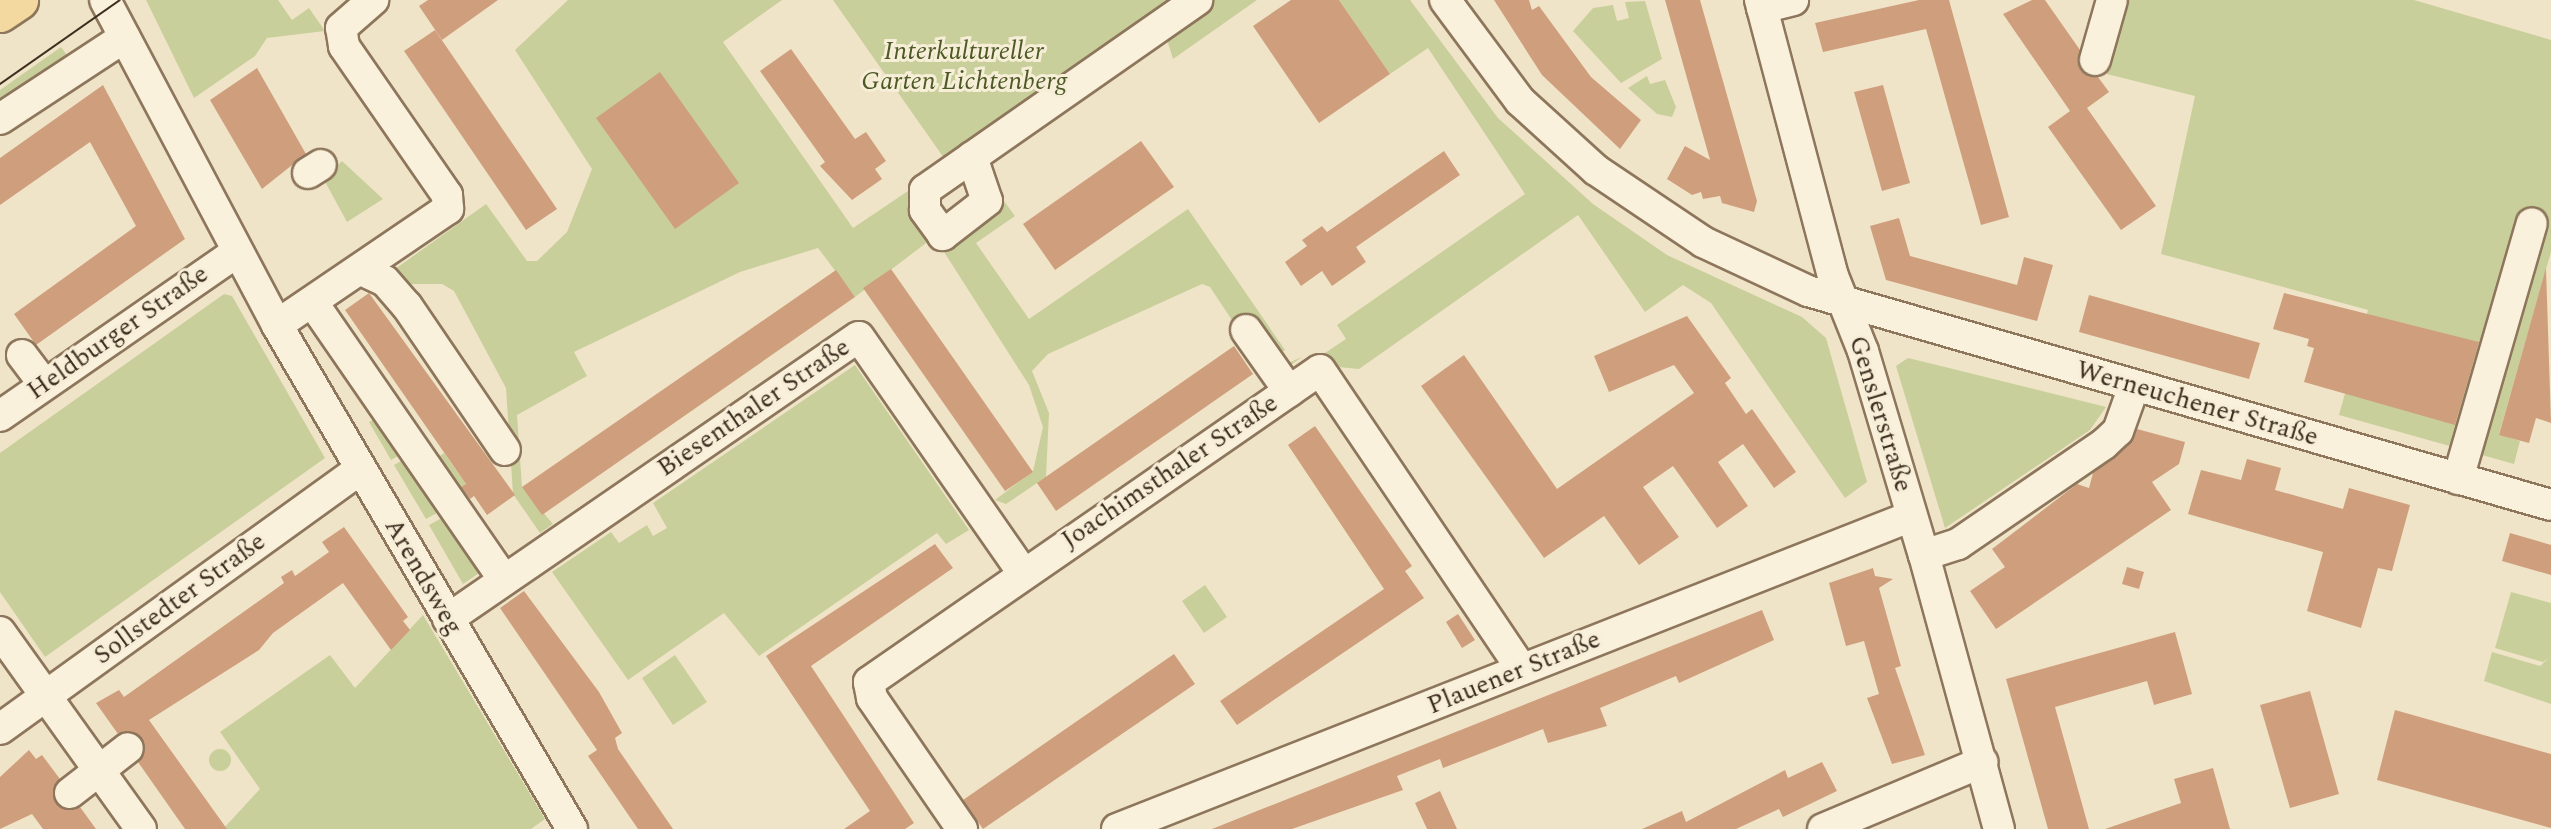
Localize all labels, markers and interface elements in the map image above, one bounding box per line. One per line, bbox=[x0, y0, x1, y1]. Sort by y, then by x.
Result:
park label: Interkultureller Garten Lichtenberg bbox=[861, 36, 1067, 98]
street label: Heldburger Straße bbox=[22, 259, 214, 407]
street label: Biesenthaler Straße bbox=[652, 332, 856, 484]
street label: Genslerstraße bbox=[1841, 332, 1919, 496]
street label: Werneuchener Straße bbox=[2073, 355, 2321, 453]
street label: Joachimsthaler Straße bbox=[1056, 388, 1284, 556]
street label: Arendsweg bbox=[377, 513, 469, 641]
street label: Sollstedter Straße bbox=[88, 526, 272, 672]
street label: Plauener Straße bbox=[1423, 624, 1605, 722]

